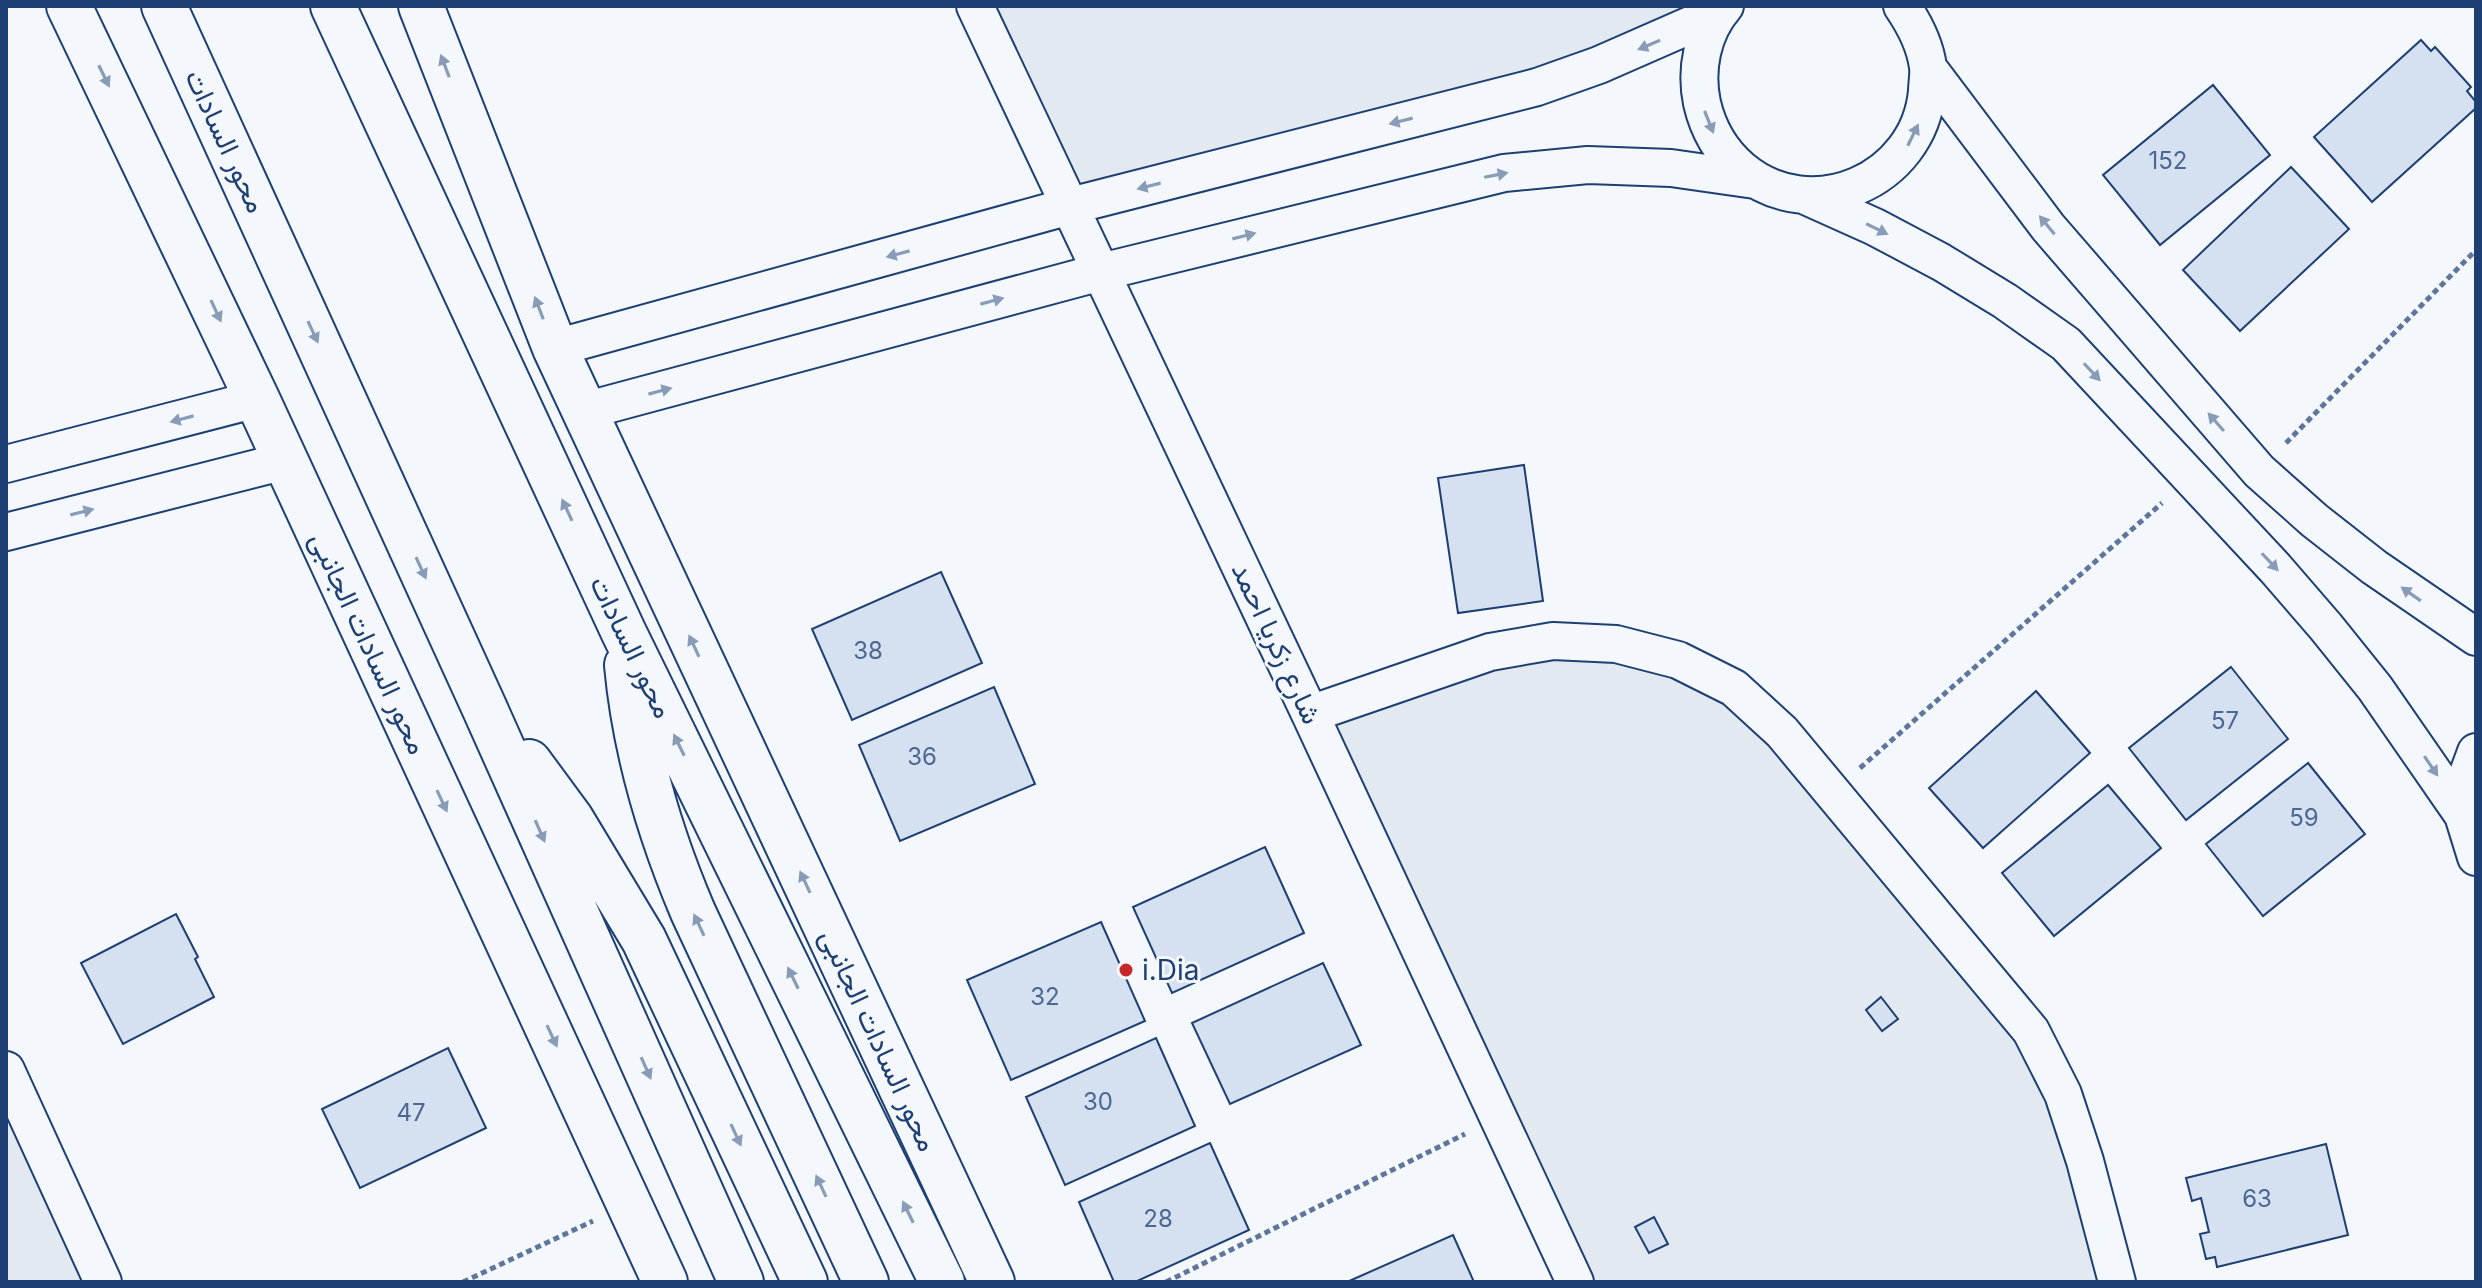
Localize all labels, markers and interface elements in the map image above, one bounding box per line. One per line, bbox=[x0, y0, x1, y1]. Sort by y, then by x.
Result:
one-way arrow bbox=[1637, 38, 1661, 51]
one-way arrow bbox=[438, 54, 451, 78]
one-way arrow bbox=[97, 64, 111, 88]
street label: محور السادات bbox=[177, 64, 274, 218]
one-way arrow bbox=[1702, 111, 1715, 134]
one-way arrow bbox=[1388, 115, 1413, 127]
one-way arrow bbox=[1906, 123, 1920, 146]
house number: 152 bbox=[2149, 146, 2188, 175]
one-way arrow bbox=[1484, 169, 1509, 181]
one-way arrow bbox=[1136, 180, 1161, 192]
one-way arrow bbox=[2040, 215, 2056, 235]
one-way arrow bbox=[1866, 222, 1889, 235]
one-way arrow bbox=[1231, 230, 1256, 242]
one-way arrow bbox=[885, 248, 910, 260]
one-way arrow bbox=[979, 295, 1004, 307]
one-way arrow bbox=[532, 296, 545, 320]
one-way arrow bbox=[209, 299, 222, 322]
one-way arrow bbox=[306, 320, 320, 343]
one-way arrow bbox=[2083, 362, 2101, 381]
one-way arrow bbox=[648, 384, 672, 397]
one-way arrow bbox=[169, 413, 194, 425]
one-way arrow bbox=[2208, 413, 2226, 432]
one-way arrow bbox=[560, 498, 574, 522]
one-way arrow bbox=[69, 506, 94, 518]
street label: محور السادات الجانبى bbox=[302, 527, 435, 760]
one-way arrow bbox=[2260, 552, 2278, 571]
one-way arrow bbox=[414, 556, 428, 580]
street label: شارع زكريا احمد bbox=[1223, 557, 1329, 730]
street label: محور السادات bbox=[582, 570, 681, 724]
one-way arrow bbox=[2400, 586, 2422, 602]
one-way arrow bbox=[687, 634, 701, 658]
house number: 38 bbox=[853, 636, 883, 665]
house number: 57 bbox=[2211, 706, 2239, 735]
one-way arrow bbox=[672, 733, 686, 756]
house number: 36 bbox=[907, 742, 937, 771]
one-way arrow bbox=[2423, 755, 2438, 776]
one-way arrow bbox=[435, 789, 449, 812]
house number: 59 bbox=[2289, 803, 2319, 832]
one-way arrow bbox=[533, 819, 546, 842]
one-way arrow bbox=[798, 870, 812, 893]
one-way arrow bbox=[692, 913, 706, 937]
street label: محور السادات الجانبى bbox=[812, 924, 945, 1157]
place label: i.Dia bbox=[1142, 953, 1200, 987]
marker: i.Dia bbox=[1117, 961, 1135, 979]
one-way arrow bbox=[787, 967, 800, 990]
house number: 32 bbox=[1030, 982, 1060, 1011]
one-way arrow bbox=[545, 1025, 559, 1048]
one-way arrow bbox=[639, 1056, 652, 1080]
house number: 30 bbox=[1083, 1087, 1113, 1116]
house number: 47 bbox=[396, 1098, 426, 1127]
one-way arrow bbox=[729, 1123, 743, 1146]
one-way arrow bbox=[814, 1174, 828, 1198]
house number: 63 bbox=[2242, 1184, 2272, 1213]
one-way arrow bbox=[901, 1200, 914, 1223]
house number: 28 bbox=[1143, 1204, 1173, 1233]

